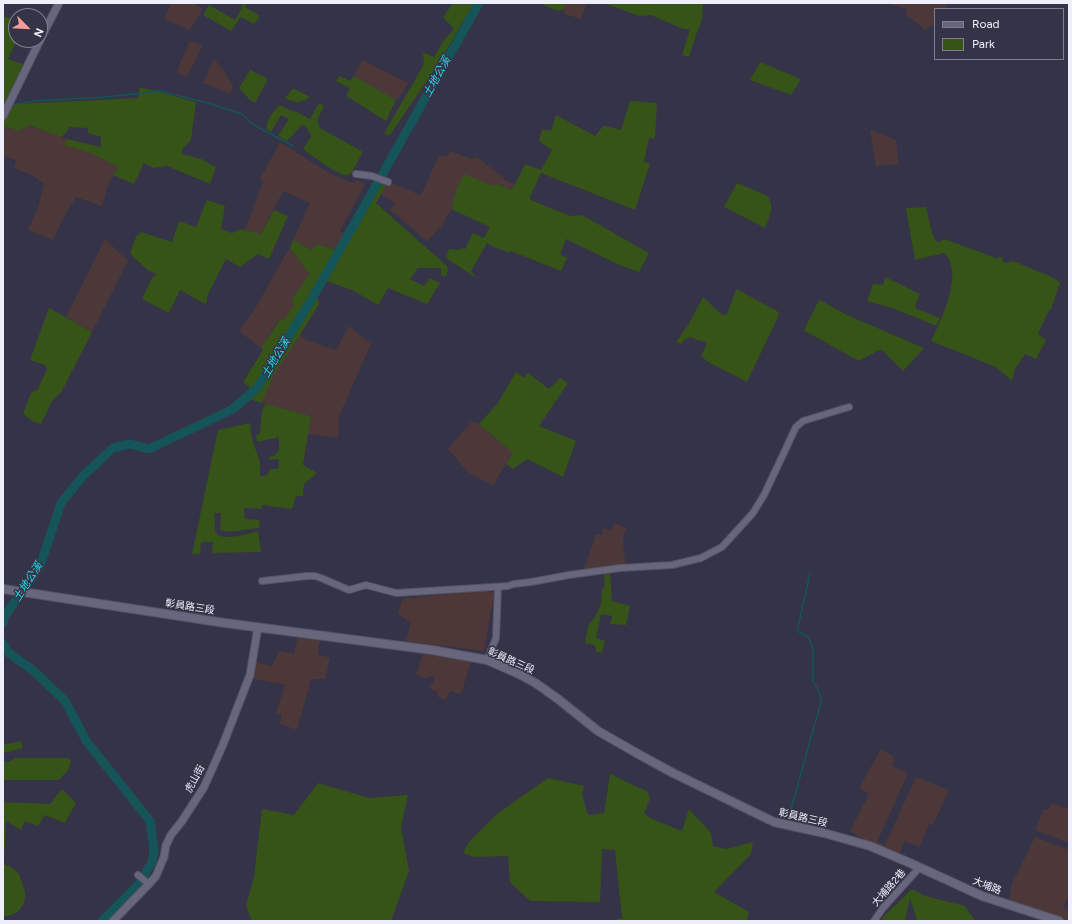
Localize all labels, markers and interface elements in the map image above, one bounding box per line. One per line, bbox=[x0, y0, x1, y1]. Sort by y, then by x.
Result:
north arrow bbox=[8, 8, 48, 48]
legend bbox=[934, 8, 1064, 60]
text: Road bbox=[972, 17, 1000, 31]
text: N bbox=[31, 26, 46, 39]
text: Park bbox=[972, 37, 995, 51]
water label: 土地公溪 bbox=[421, 55, 453, 99]
water label: 土地公溪 bbox=[259, 336, 293, 380]
water label: 土地公溪 bbox=[10, 560, 46, 604]
street label: 彰員路三段 bbox=[164, 597, 216, 617]
street label: 彰員路三段 bbox=[486, 645, 536, 677]
street label: 虎山街 bbox=[183, 763, 207, 795]
street label: 彰員路三段 bbox=[777, 807, 829, 829]
street label: 大埔路2巷 bbox=[870, 867, 908, 909]
street label: 大埔路 bbox=[971, 875, 1003, 897]

